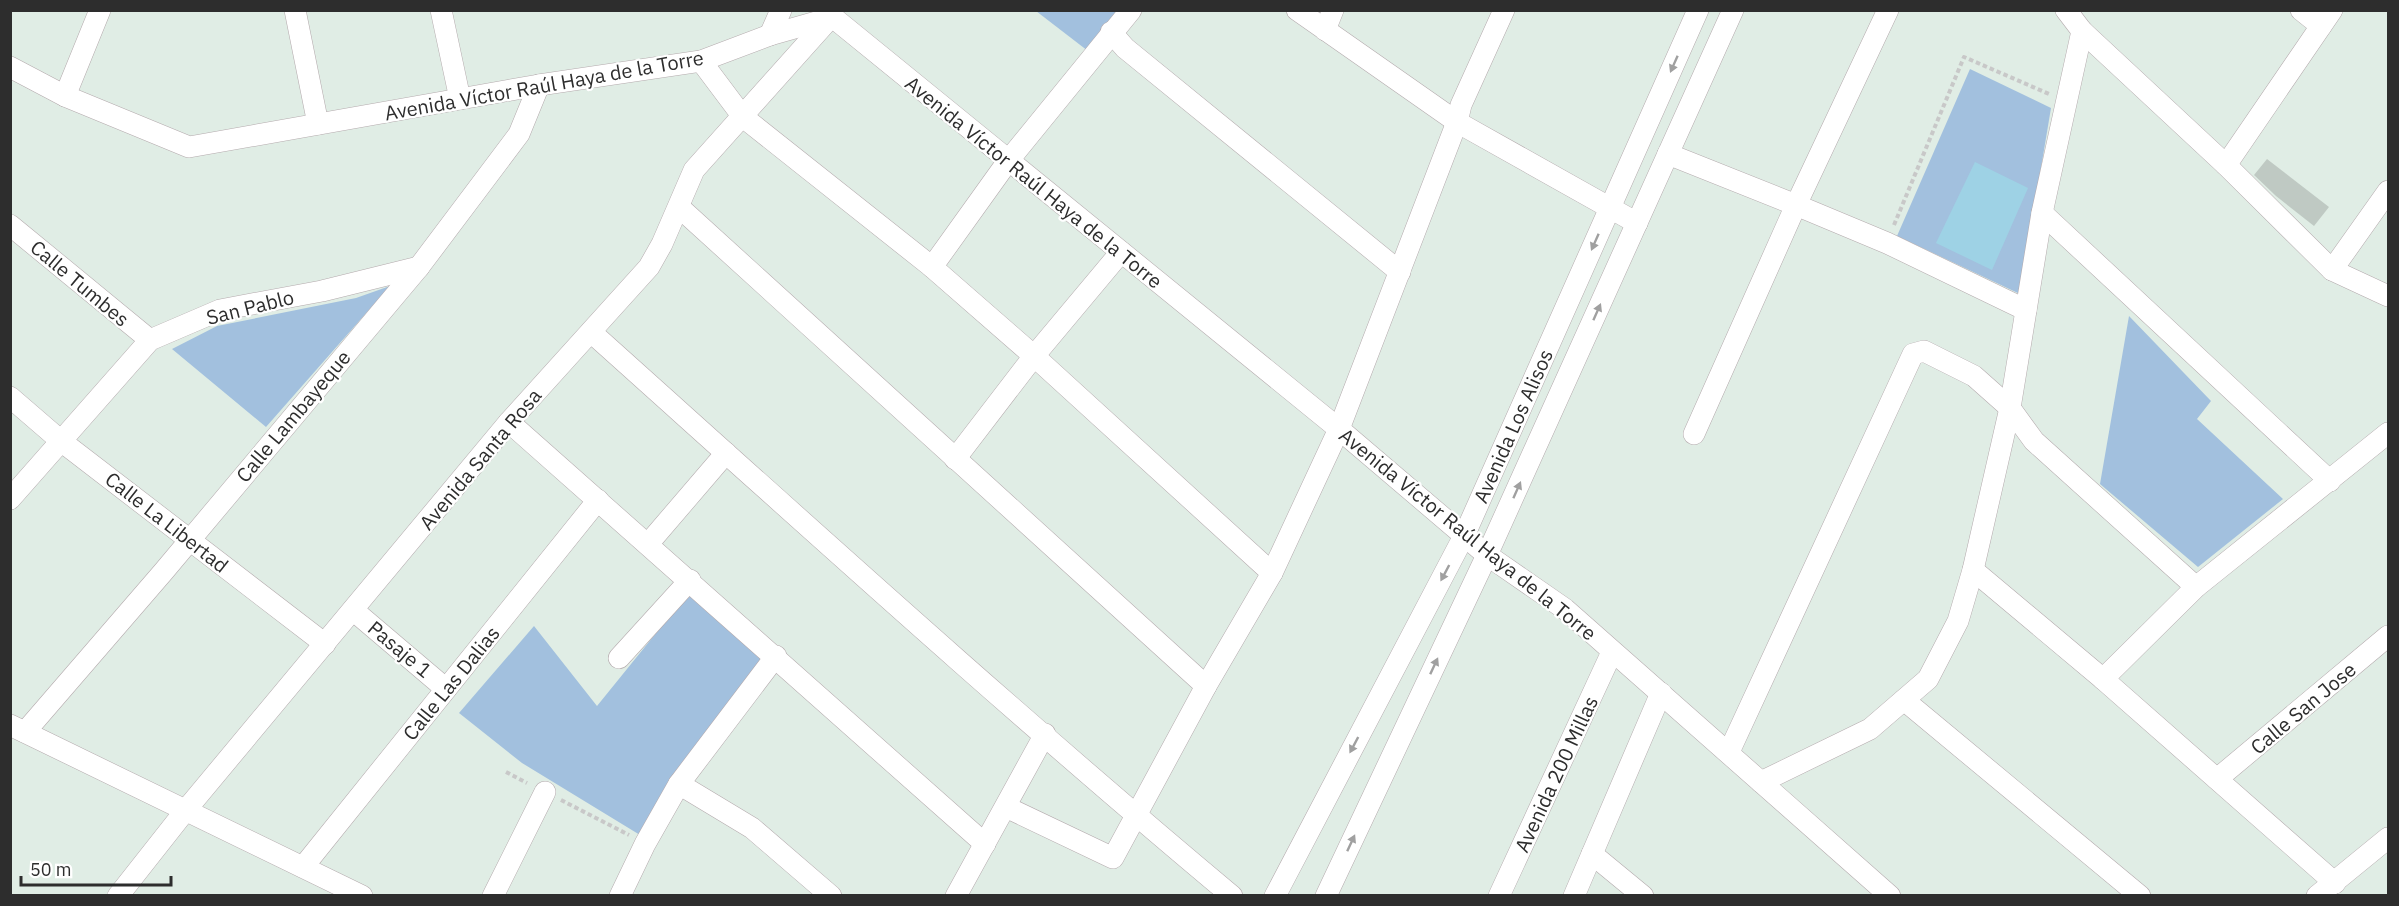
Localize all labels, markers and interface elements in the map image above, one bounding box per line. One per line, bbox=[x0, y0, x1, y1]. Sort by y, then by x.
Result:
street label: Avenida Víctor Raúl Haya de la Torre bbox=[382, 44, 706, 126]
one-way arrow bbox=[1669, 55, 1678, 73]
street label: Avenida Víctor Raúl Haya de la Torre bbox=[900, 70, 1168, 294]
street label: Calle Tumbes bbox=[25, 234, 135, 332]
one-way arrow bbox=[1590, 234, 1600, 252]
street label: San Pablo bbox=[203, 283, 297, 331]
one-way arrow bbox=[1593, 303, 1602, 321]
street label: Calle Lambayeque bbox=[230, 344, 356, 488]
street label: Avenida Los Alisos bbox=[1467, 345, 1559, 507]
street label: Avenida Santa Rosa bbox=[413, 382, 547, 535]
street label: Avenida Víctor Raúl Haya de la Torre bbox=[1334, 422, 1602, 646]
street label: Calle La Libertad bbox=[100, 465, 234, 579]
one-way arrow bbox=[1512, 481, 1521, 498]
one-way arrow bbox=[1440, 565, 1450, 582]
street label: Pasaje 1 bbox=[362, 614, 438, 684]
street label: Calle Las Dalias bbox=[397, 620, 505, 746]
street label: Calle San Jose bbox=[2244, 656, 2362, 760]
one-way arrow bbox=[1430, 658, 1439, 675]
street label: Avenida 200 Millas bbox=[1508, 691, 1604, 857]
one-way arrow bbox=[1349, 737, 1359, 754]
one-way arrow bbox=[1346, 834, 1355, 851]
scale bar bbox=[21, 849, 171, 887]
text: 50 m bbox=[30, 858, 72, 881]

